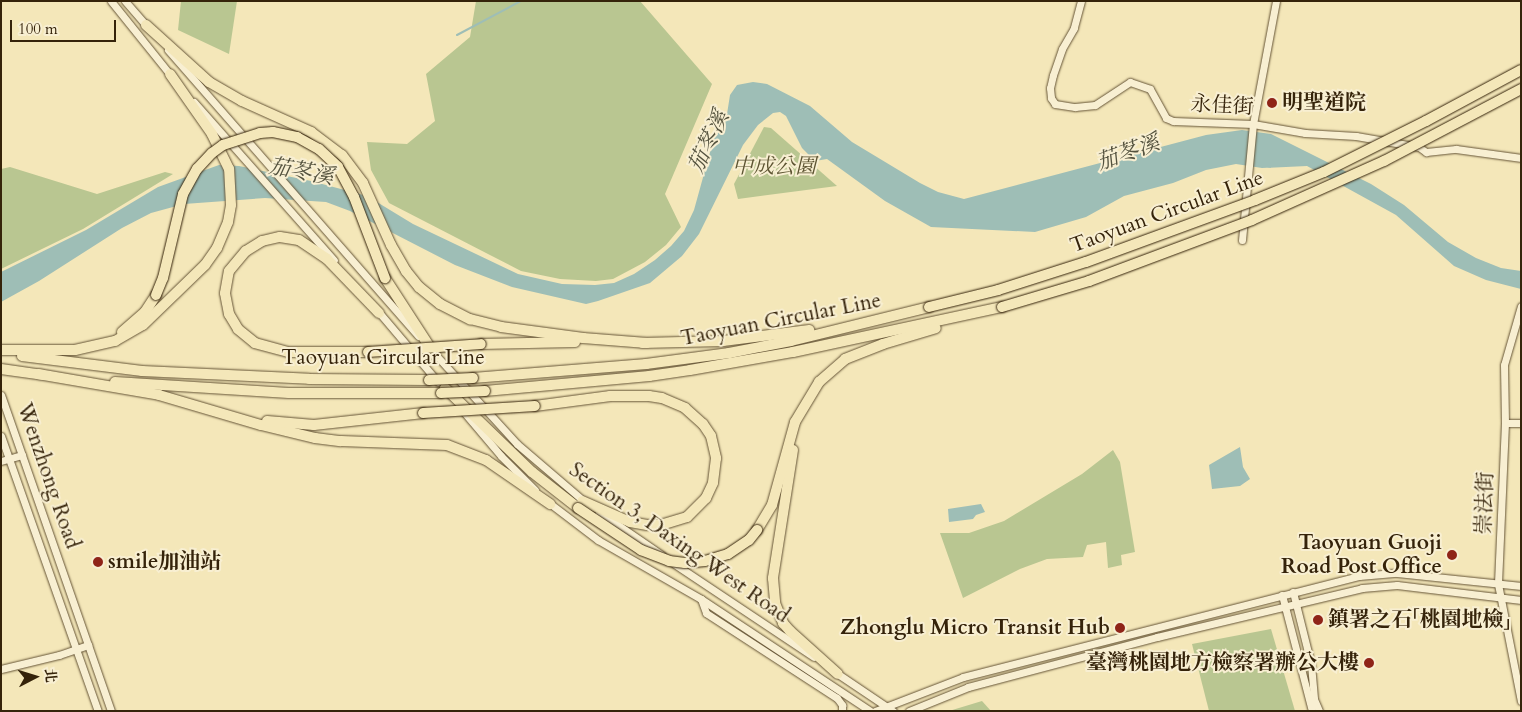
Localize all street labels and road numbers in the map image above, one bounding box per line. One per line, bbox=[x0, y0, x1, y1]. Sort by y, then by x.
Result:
street label: 永佳街 bbox=[1190, 92, 1254, 120]
street label: Taoyuan Circular Line bbox=[1067, 165, 1267, 259]
street label: Taoyuan Circular Line bbox=[679, 288, 883, 352]
street label: Taoyuan Circular Line bbox=[281, 345, 485, 371]
street label: Wenzhong Road bbox=[11, 400, 85, 552]
street label: Section 3, Daxing West Road bbox=[564, 457, 794, 629]
street label: 崇法街 bbox=[1471, 471, 1499, 535]

